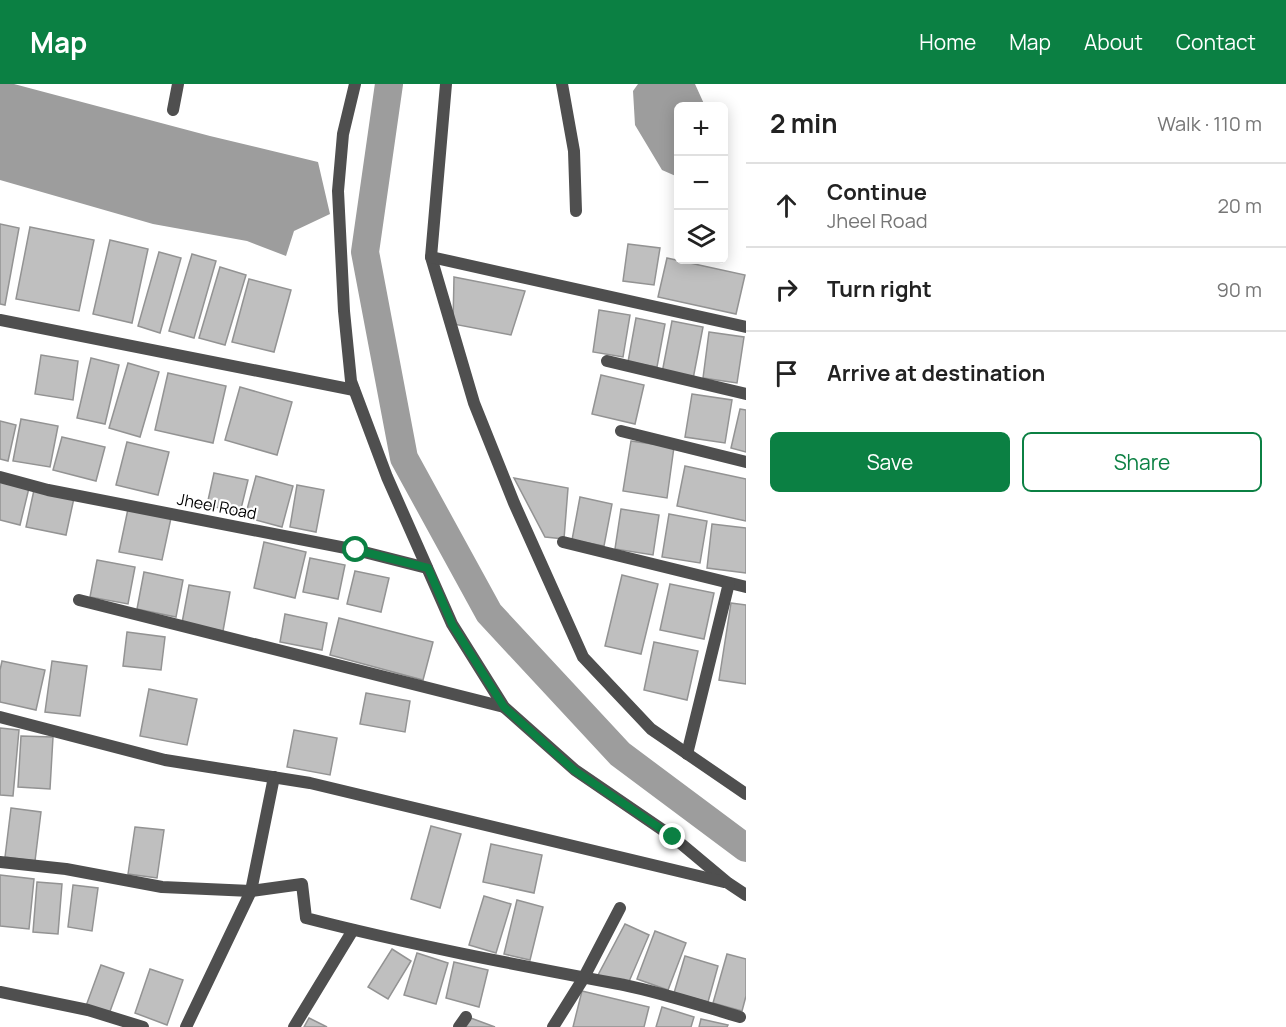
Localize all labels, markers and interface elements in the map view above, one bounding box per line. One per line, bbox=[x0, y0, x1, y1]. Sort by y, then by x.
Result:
text: Map bbox=[30, 23, 87, 61]
text: Home bbox=[919, 28, 976, 56]
text: Map bbox=[1009, 28, 1051, 56]
text: About bbox=[1084, 28, 1143, 56]
text: Contact bbox=[1176, 28, 1256, 56]
map controls bbox=[674, 102, 728, 264]
button: + bbox=[674, 102, 728, 156]
text: 2 min bbox=[770, 105, 838, 141]
text: Walk · 110 m bbox=[1157, 110, 1262, 137]
button: − bbox=[674, 156, 728, 210]
text: Continue bbox=[827, 177, 927, 207]
icon: ahead bbox=[770, 189, 803, 222]
text: 20 m bbox=[1217, 192, 1262, 219]
text: Jheel Road bbox=[827, 207, 928, 234]
button: layers bbox=[674, 210, 728, 264]
icon: right bbox=[770, 273, 803, 306]
text: Turn right bbox=[827, 274, 932, 304]
text: 90 m bbox=[1216, 276, 1262, 303]
icon: arrive bbox=[770, 357, 803, 390]
text: Arrive at destination bbox=[827, 358, 1045, 388]
button: Save bbox=[770, 432, 1010, 492]
button: Share bbox=[1022, 432, 1262, 492]
street label: Jheel Road bbox=[175, 488, 259, 524]
route start bbox=[342, 536, 368, 562]
route end bbox=[659, 823, 685, 849]

